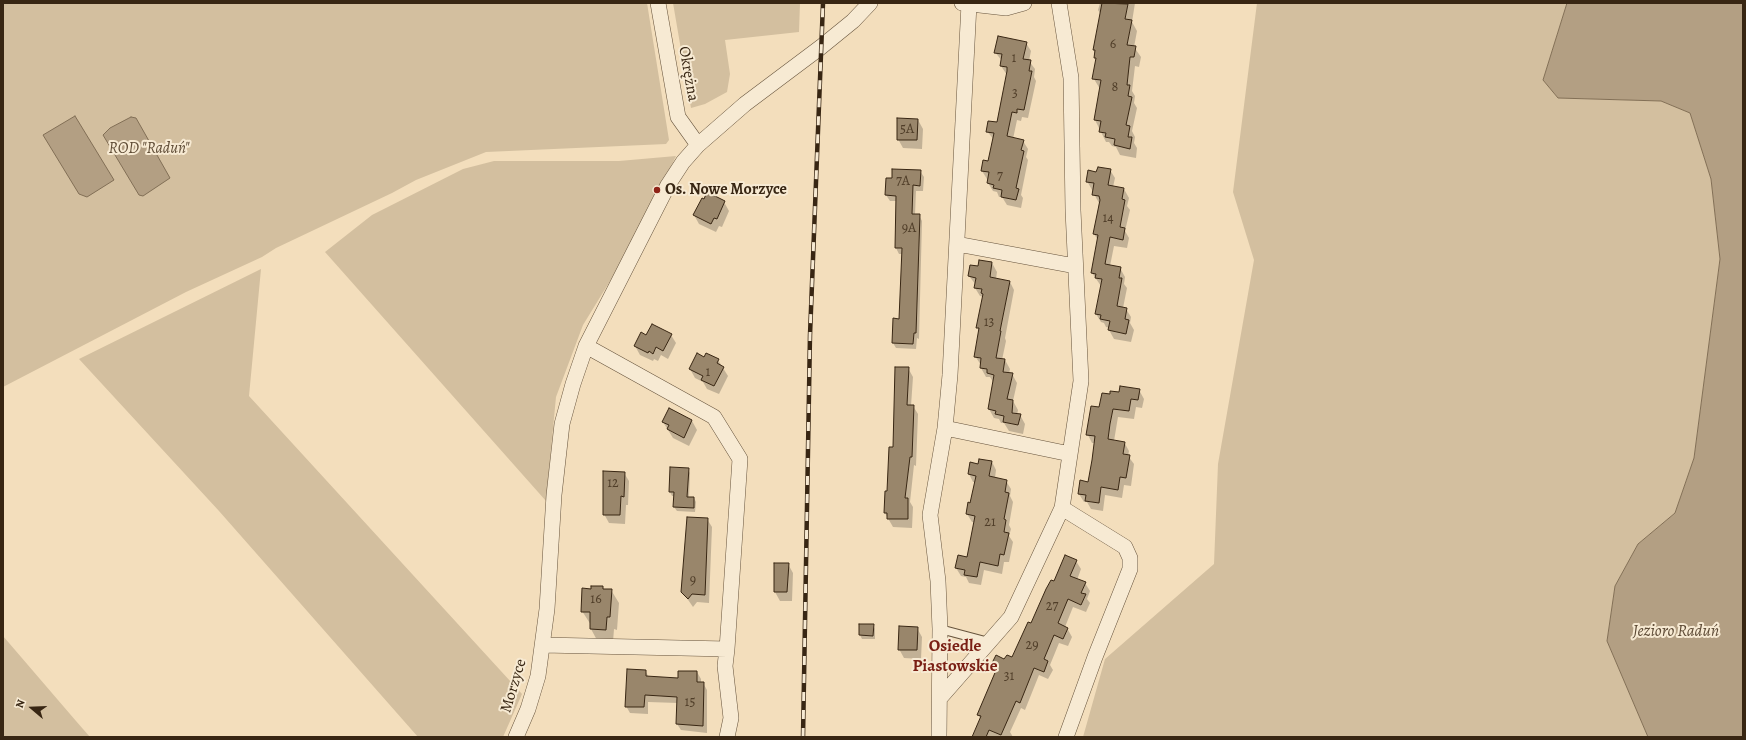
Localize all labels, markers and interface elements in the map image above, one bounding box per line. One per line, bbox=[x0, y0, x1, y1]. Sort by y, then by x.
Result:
house number: 6 bbox=[1110, 37, 1116, 53]
street label: Okrężna bbox=[674, 45, 702, 103]
house number: 1 bbox=[1012, 51, 1016, 67]
house number: 8 bbox=[1112, 80, 1118, 96]
house number: 3 bbox=[1012, 86, 1018, 102]
house number: 5A bbox=[900, 122, 914, 138]
park label: ROD "Raduń" bbox=[109, 139, 189, 159]
house number: 7 bbox=[997, 169, 1003, 185]
house number: 7A bbox=[896, 174, 910, 190]
place label: Os. Nowe Morzyce bbox=[665, 180, 787, 200]
marker: Os. Nowe Morzyce bbox=[652, 185, 662, 195]
house number: 14 bbox=[1102, 211, 1114, 227]
house number: 9A bbox=[902, 221, 916, 237]
house number: 13 bbox=[984, 315, 994, 331]
house number: 1 bbox=[706, 365, 710, 381]
house number: 12 bbox=[607, 476, 619, 492]
house number: 21 bbox=[984, 515, 996, 531]
house number: 9 bbox=[690, 573, 696, 589]
house number: 16 bbox=[590, 592, 602, 608]
house number: 27 bbox=[1046, 599, 1058, 615]
water label: Jezioro Raduń bbox=[1633, 622, 1719, 642]
district label: Osiedle Piastowskie bbox=[912, 637, 998, 677]
house number: 29 bbox=[1025, 638, 1039, 654]
street label: Morzyce bbox=[497, 657, 531, 715]
house number: 31 bbox=[1004, 669, 1014, 685]
north arrow bbox=[12, 688, 52, 728]
house number: 15 bbox=[685, 695, 695, 711]
text: N bbox=[12, 698, 29, 710]

